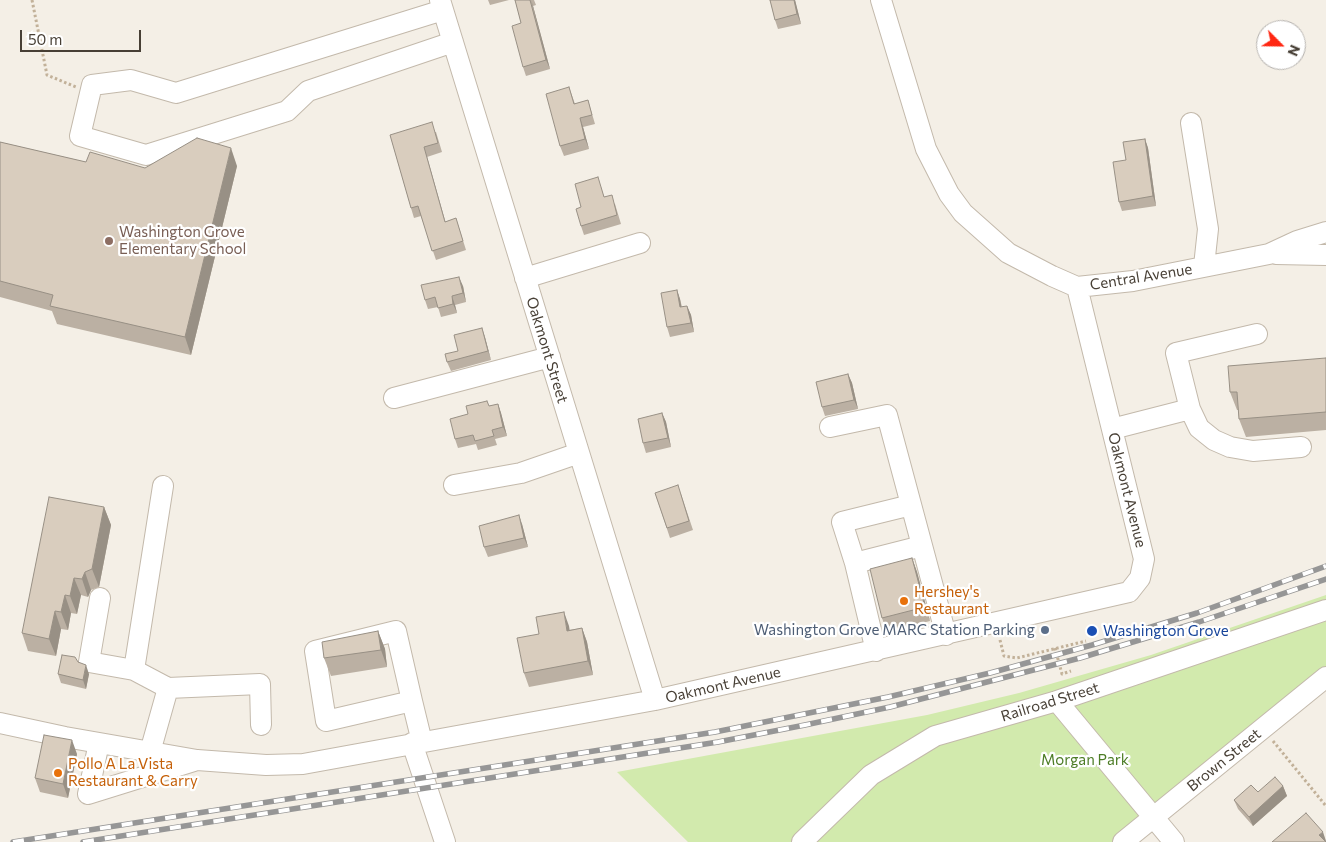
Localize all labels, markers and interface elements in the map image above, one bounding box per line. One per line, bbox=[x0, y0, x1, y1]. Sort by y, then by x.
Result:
scale bar bbox=[22, 20, 144, 52]
north arrow bbox=[1256, 20, 1306, 70]
text: 50 m bbox=[28, 30, 62, 48]
text: N bbox=[1284, 43, 1304, 59]
place label: Washington Grove Elementary School bbox=[119, 223, 246, 258]
marker: Washington Grove Elementary School bbox=[103, 235, 115, 247]
street label: Central Avenue bbox=[1089, 260, 1193, 294]
street label: Oakmont Street bbox=[522, 295, 572, 405]
street label: Oakmont Avenue bbox=[1104, 431, 1150, 549]
place label: Hershey's Restaurant bbox=[914, 583, 989, 618]
marker: Hershey's Restaurant bbox=[898, 595, 910, 607]
place label: Washington Grove MARC Station Parking bbox=[754, 621, 1035, 639]
place label: Washington Grove bbox=[1103, 622, 1229, 640]
marker: Washington Grove MARC Station Parking bbox=[1039, 624, 1051, 636]
marker: Washington Grove bbox=[1085, 624, 1099, 638]
street label: Oakmont Avenue bbox=[664, 663, 782, 707]
street label: Railroad Street bbox=[999, 678, 1101, 726]
street label: Brown Street bbox=[1183, 725, 1265, 795]
park label: Morgan Park bbox=[1041, 751, 1129, 769]
place label: Pollo A La Vista Restaurant & Carry bbox=[68, 755, 198, 790]
marker: Pollo A La Vista Restaurant & Carry bbox=[52, 767, 64, 779]

